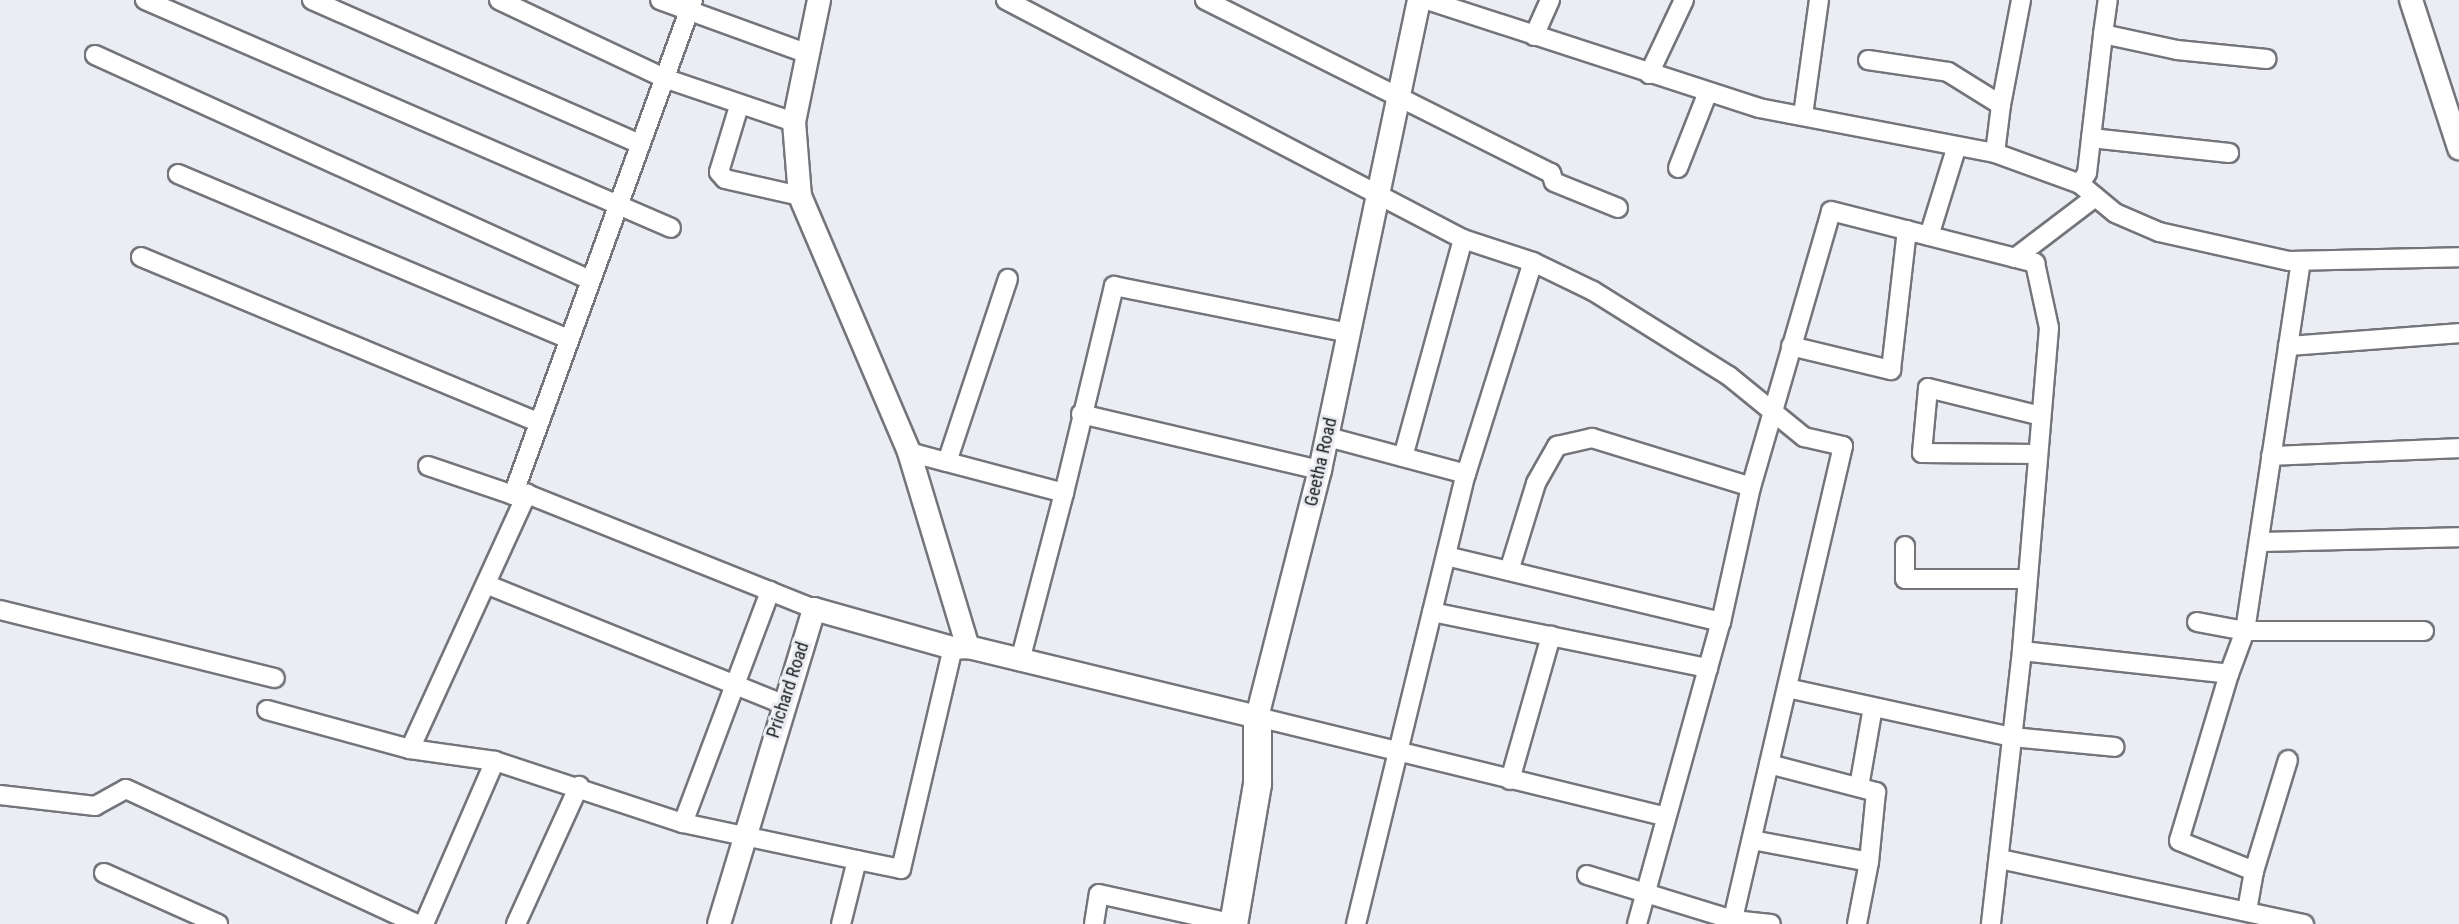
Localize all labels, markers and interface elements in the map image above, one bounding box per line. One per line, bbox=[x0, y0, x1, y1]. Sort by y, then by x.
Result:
street label: Geetha Road bbox=[1300, 416, 1342, 508]
street label: Prichard Road bbox=[762, 639, 814, 741]

